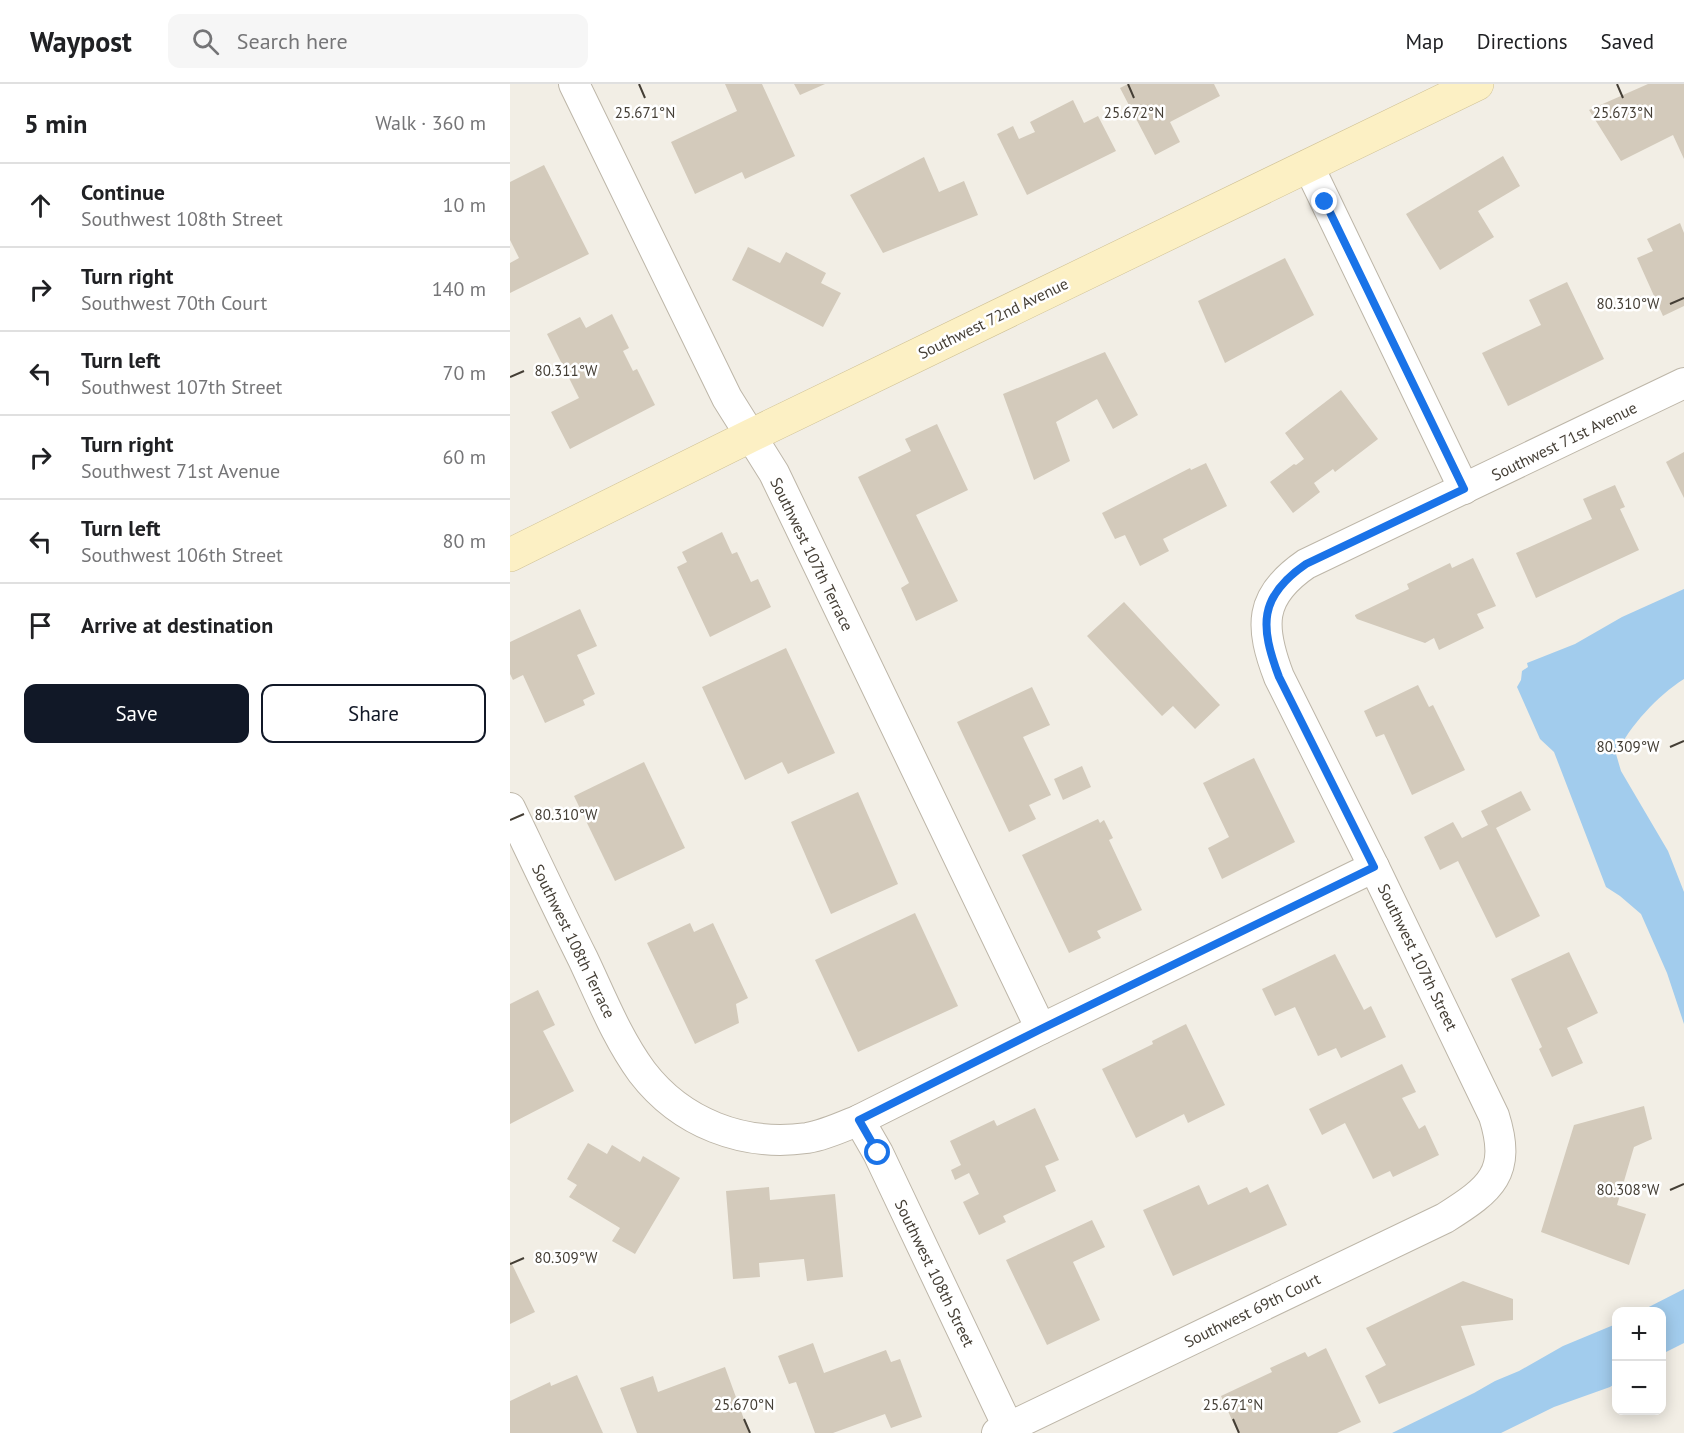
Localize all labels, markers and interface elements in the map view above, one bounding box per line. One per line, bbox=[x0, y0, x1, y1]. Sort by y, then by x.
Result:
search box bbox=[168, 14, 588, 68]
text: Waypost bbox=[30, 23, 132, 60]
icon: search bbox=[189, 25, 222, 58]
text: Search here bbox=[237, 27, 348, 55]
text: Map bbox=[1405, 28, 1444, 55]
text: Directions bbox=[1477, 28, 1568, 55]
text: Saved bbox=[1601, 28, 1654, 55]
text: 25.671°N bbox=[615, 103, 675, 122]
text: 25.672°N bbox=[1104, 103, 1164, 122]
text: 25.673°N bbox=[1593, 103, 1653, 122]
text: 5 min bbox=[24, 107, 87, 140]
text: Walk · 360 m bbox=[375, 110, 486, 136]
text: Continue bbox=[81, 178, 165, 206]
route end bbox=[1311, 188, 1337, 214]
icon: ahead bbox=[24, 189, 57, 222]
text: 10 m bbox=[443, 192, 486, 218]
text: Southwest 108th Street bbox=[81, 206, 283, 232]
text: Turn right bbox=[81, 262, 173, 290]
icon: right bbox=[24, 273, 57, 306]
street label: Southwest 72nd Avenue bbox=[915, 273, 1071, 363]
text: 140 m bbox=[432, 276, 486, 302]
text: Southwest 70th Court bbox=[81, 290, 267, 316]
text: 80.310°W bbox=[1597, 294, 1660, 313]
text: Turn left bbox=[81, 346, 161, 374]
icon: left bbox=[24, 357, 57, 390]
text: 70 m bbox=[443, 360, 486, 386]
text: 80.311°W bbox=[535, 361, 598, 380]
text: Southwest 107th Street bbox=[81, 374, 282, 400]
street label: Southwest 71st Avenue bbox=[1488, 397, 1640, 485]
text: Turn right bbox=[81, 430, 173, 458]
icon: right bbox=[24, 441, 57, 474]
text: 60 m bbox=[443, 444, 486, 470]
text: Southwest 71st Avenue bbox=[81, 458, 280, 484]
street label: Southwest 107th Terrace bbox=[766, 474, 858, 634]
text: Turn left bbox=[81, 514, 161, 542]
icon: left bbox=[24, 525, 57, 558]
text: 80 m bbox=[443, 528, 486, 554]
text: Southwest 106th Street bbox=[81, 542, 283, 568]
icon: arrive bbox=[24, 609, 57, 642]
text: Arrive at destination bbox=[81, 611, 273, 639]
button: Save bbox=[24, 684, 249, 743]
button: Share bbox=[261, 684, 486, 743]
text: 80.309°W bbox=[1597, 737, 1660, 756]
text: 80.310°W bbox=[535, 805, 598, 824]
street label: Southwest 108th Terrace bbox=[528, 861, 620, 1021]
street label: Southwest 107th Street bbox=[1374, 880, 1463, 1034]
route start bbox=[864, 1139, 890, 1165]
text: 80.308°W bbox=[1597, 1180, 1660, 1199]
street label: Southwest 108th Street bbox=[891, 1196, 980, 1350]
text: 80.309°W bbox=[535, 1248, 598, 1267]
street label: Southwest 69th Court bbox=[1181, 1268, 1324, 1352]
map controls bbox=[1612, 1307, 1666, 1415]
button: + bbox=[1612, 1307, 1666, 1361]
button: − bbox=[1612, 1361, 1666, 1415]
text: 25.670°N bbox=[714, 1395, 774, 1414]
text: 25.671°N bbox=[1203, 1395, 1263, 1414]

